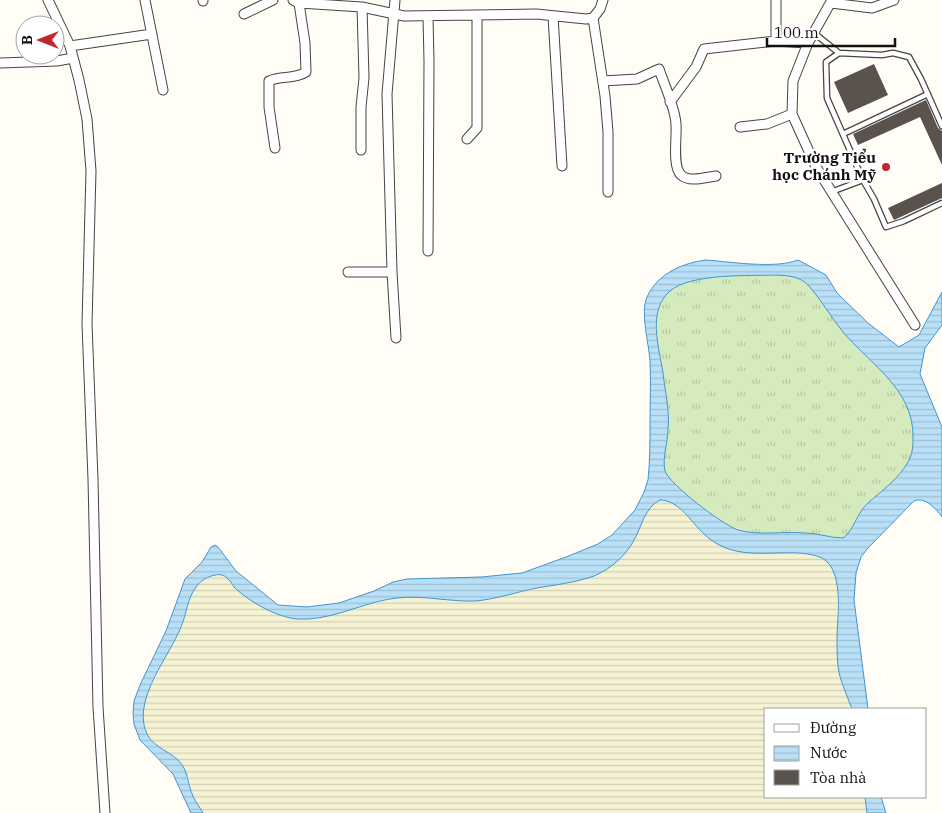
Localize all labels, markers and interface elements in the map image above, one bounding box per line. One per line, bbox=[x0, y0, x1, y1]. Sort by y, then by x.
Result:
north arrow bbox=[15, 15, 65, 65]
scale bar bbox=[767, 15, 894, 47]
text: 100 m bbox=[774, 23, 819, 42]
text: B bbox=[18, 35, 36, 45]
place label: Trường Tiểu học Chánh Mỹ bbox=[772, 148, 876, 184]
marker: Trường Tiểu học Chánh Mỹ bbox=[880, 161, 892, 173]
legend bbox=[764, 708, 927, 798]
text: Đường bbox=[810, 718, 856, 737]
text: Nước bbox=[810, 743, 848, 762]
text: Tòa nhà bbox=[810, 768, 867, 787]

